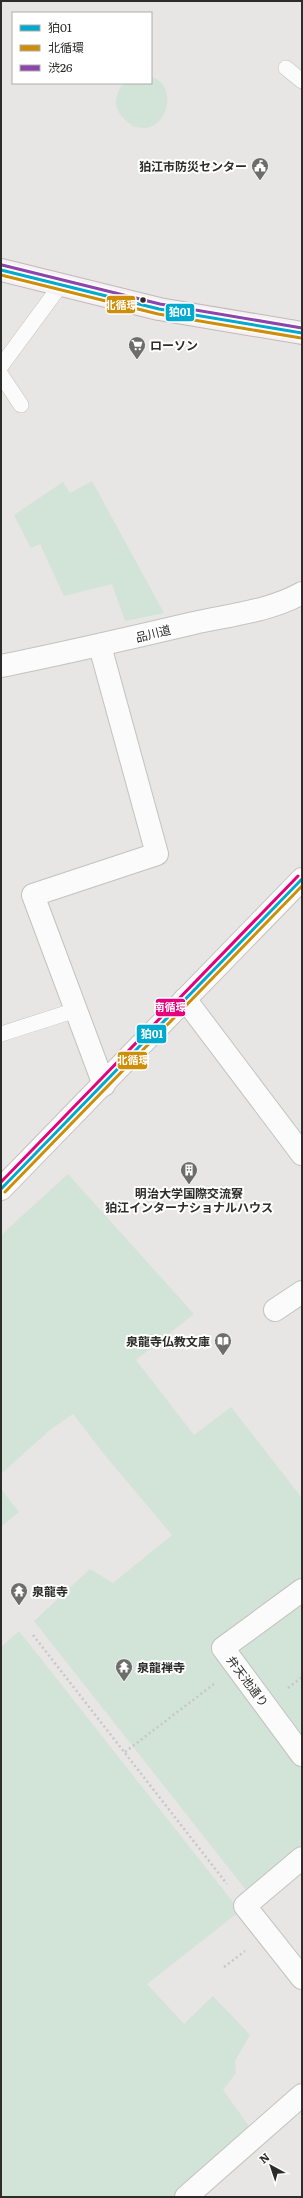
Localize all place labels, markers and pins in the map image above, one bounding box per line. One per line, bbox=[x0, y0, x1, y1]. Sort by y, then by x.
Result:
public building icon: 狛江市防災センター bbox=[250, 156, 270, 181]
place label: 狛江市防災センター bbox=[139, 157, 247, 175]
unlabelled marker bbox=[138, 295, 148, 305]
supermarket icon: ローソン bbox=[127, 335, 147, 360]
place label: ローソン bbox=[150, 336, 198, 354]
building icon: 明治大学国際交流寮 狛江インターナショナルハウス bbox=[179, 1160, 199, 1185]
place label: 明治大学国際交流寮 狛江インターナショナルハウス bbox=[105, 1184, 273, 1216]
library icon: 泉龍寺仏教文庫 bbox=[213, 1331, 233, 1356]
place label: 泉龍寺仏教文庫 bbox=[126, 1332, 210, 1350]
temple icon: 泉龍寺 bbox=[9, 1581, 29, 1606]
place label: 泉龍寺 bbox=[32, 1582, 68, 1600]
temple icon: 泉龍禅寺 bbox=[114, 1657, 134, 1682]
place label: 泉龍禅寺 bbox=[137, 1658, 185, 1676]

